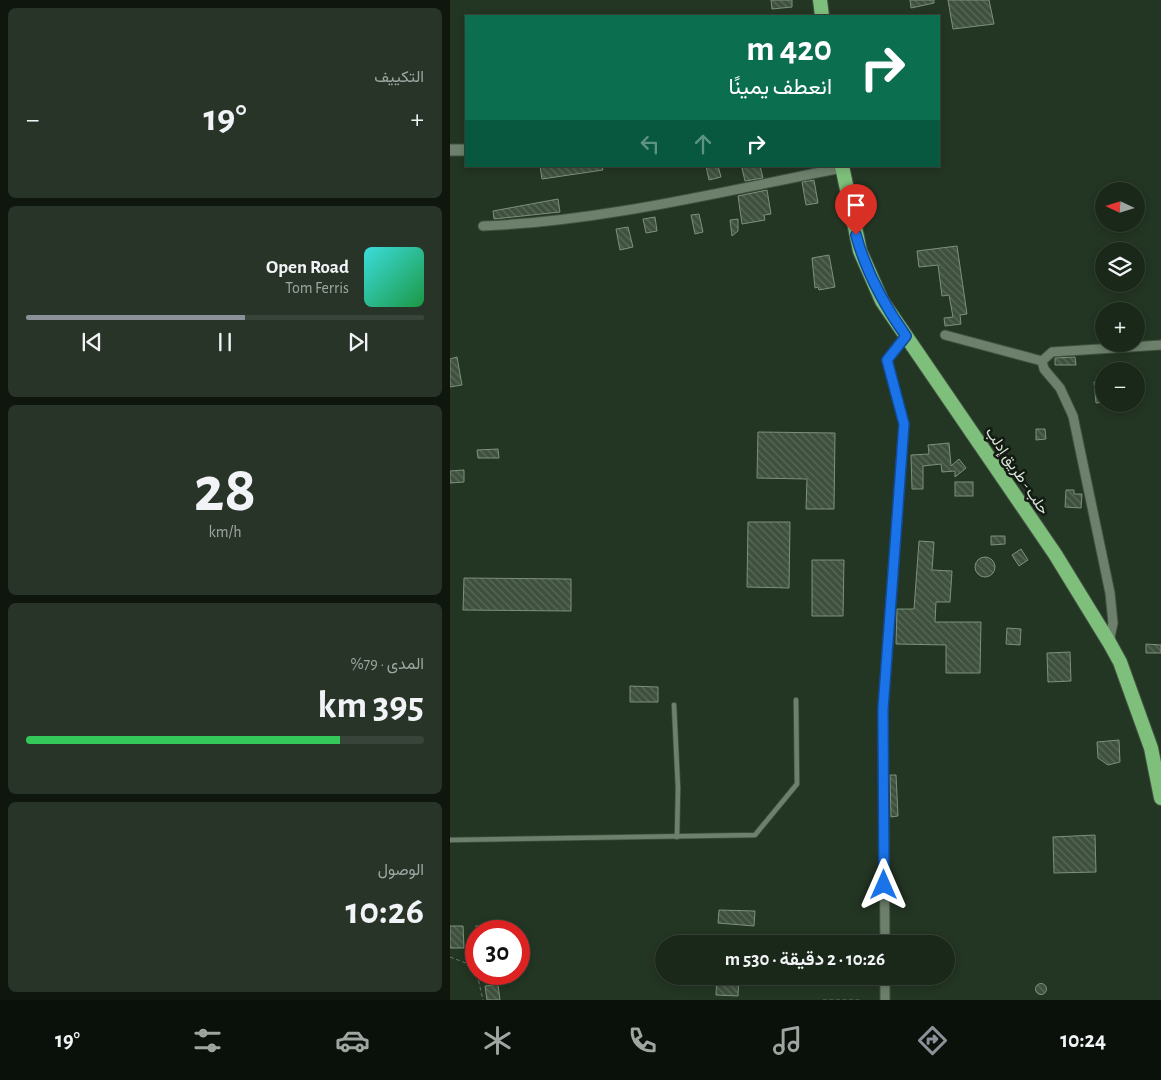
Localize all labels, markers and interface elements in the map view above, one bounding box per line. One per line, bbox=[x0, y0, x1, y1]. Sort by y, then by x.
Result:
text: 420 m bbox=[746, 32, 832, 67]
icon: right bbox=[850, 35, 915, 100]
text: التكييف bbox=[374, 69, 424, 85]
text: انعطف يمينًا bbox=[728, 76, 832, 98]
text: 19° bbox=[203, 100, 247, 138]
text: − bbox=[26, 106, 39, 134]
text: + bbox=[411, 106, 424, 134]
icon: left bbox=[636, 130, 664, 158]
icon: ahead bbox=[689, 130, 717, 158]
icon: right bbox=[742, 130, 770, 158]
north arrow bbox=[1095, 182, 1145, 232]
map controls bbox=[1095, 182, 1145, 412]
pin bbox=[835, 184, 877, 235]
icon: arrive bbox=[842, 191, 870, 219]
button: layers bbox=[1095, 242, 1145, 292]
text: Open Road bbox=[266, 258, 349, 277]
text: Tom Ferris bbox=[285, 280, 349, 296]
button: + bbox=[1095, 302, 1145, 352]
icon: previous bbox=[78, 328, 106, 356]
icon: pause bbox=[211, 328, 239, 356]
icon: next bbox=[344, 328, 372, 356]
button: − bbox=[1095, 362, 1145, 412]
street label: حلب - طريق إدلب bbox=[981, 425, 1052, 518]
text: 28 bbox=[194, 458, 256, 523]
text: km/h bbox=[209, 524, 242, 540]
text: المدى · 79% bbox=[350, 656, 424, 672]
text: 395 km bbox=[318, 687, 424, 725]
position arrow bbox=[857, 858, 909, 910]
text: الوصول bbox=[378, 862, 424, 878]
text: 10:26 bbox=[346, 893, 424, 931]
speed limit sign: 30 bbox=[465, 920, 530, 985]
text: 10:26 · 2 دقيقة · 530 m bbox=[725, 950, 885, 969]
icon: filters bbox=[190, 1023, 225, 1058]
icon: car bbox=[335, 1023, 370, 1058]
icon: climate bbox=[480, 1023, 515, 1058]
icon: phone bbox=[625, 1023, 660, 1058]
icon: music bbox=[770, 1023, 805, 1058]
icon: directions bbox=[915, 1023, 950, 1058]
text: 19° bbox=[55, 1029, 80, 1051]
text: 10:24 bbox=[1060, 1029, 1106, 1051]

